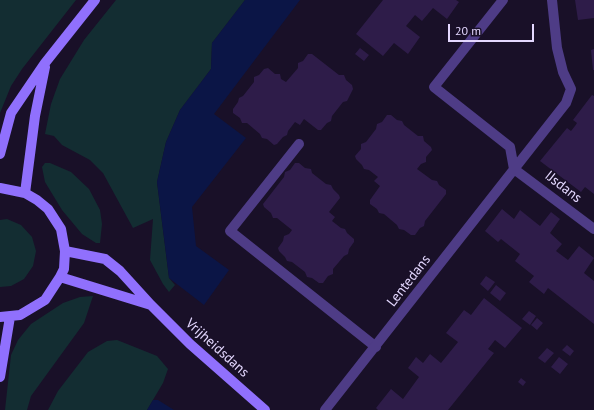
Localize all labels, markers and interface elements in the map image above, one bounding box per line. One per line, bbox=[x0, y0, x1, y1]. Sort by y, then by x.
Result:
scale bar bbox=[450, 16, 536, 42]
text: 20 m bbox=[455, 23, 481, 38]
street label: IJsdans bbox=[541, 167, 585, 207]
street label: Lentedans bbox=[384, 252, 434, 310]
street label: Vrijheidsdans bbox=[182, 315, 252, 381]

